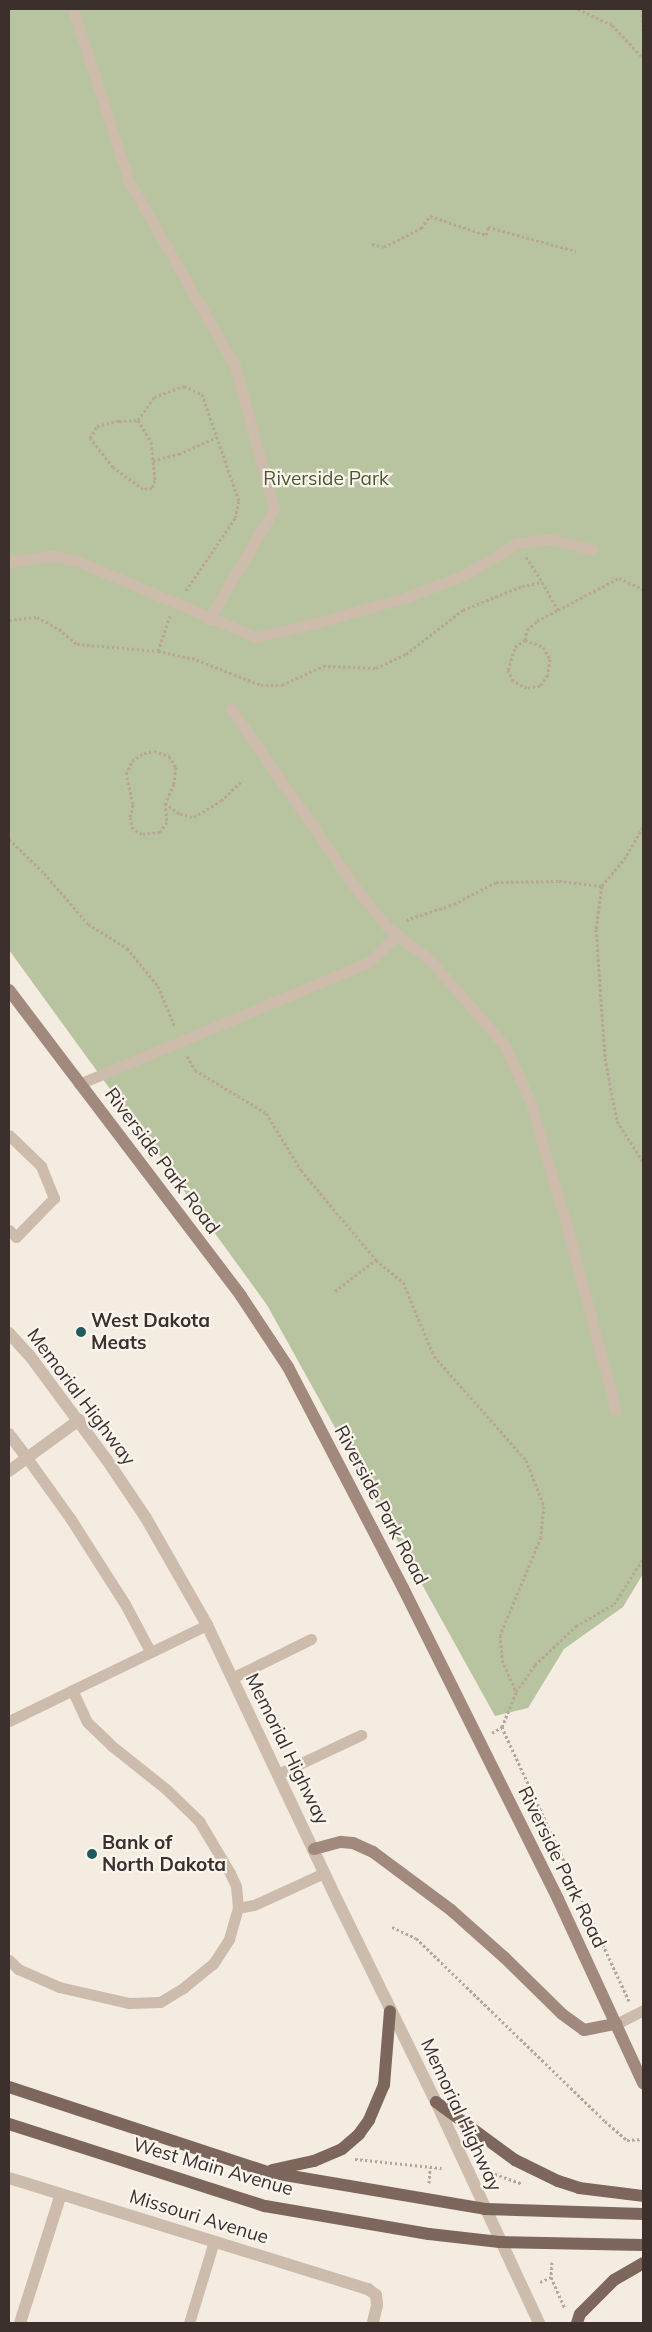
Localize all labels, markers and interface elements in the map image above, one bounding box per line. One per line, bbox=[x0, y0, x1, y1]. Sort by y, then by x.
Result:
park label: Riverside Park bbox=[263, 468, 389, 490]
street label: Riverside Park Road bbox=[100, 1083, 224, 1239]
place label: West Dakota Meats bbox=[91, 1310, 210, 1354]
street label: Memorial Highway bbox=[22, 1324, 140, 1470]
marker: West Dakota Meats bbox=[75, 1326, 87, 1338]
street label: Riverside Park Road bbox=[329, 1422, 433, 1588]
street label: Memorial Highway bbox=[240, 1670, 334, 1828]
street label: Riverside Park Road bbox=[513, 1782, 611, 1952]
place label: Bank of North Dakota bbox=[102, 1832, 226, 1876]
marker: Bank of North Dakota bbox=[86, 1848, 98, 1860]
street label: Memorial Highway bbox=[416, 2035, 506, 2195]
street label: West Main Avenue bbox=[130, 2133, 296, 2201]
street label: Missouri Avenue bbox=[127, 2185, 271, 2249]

